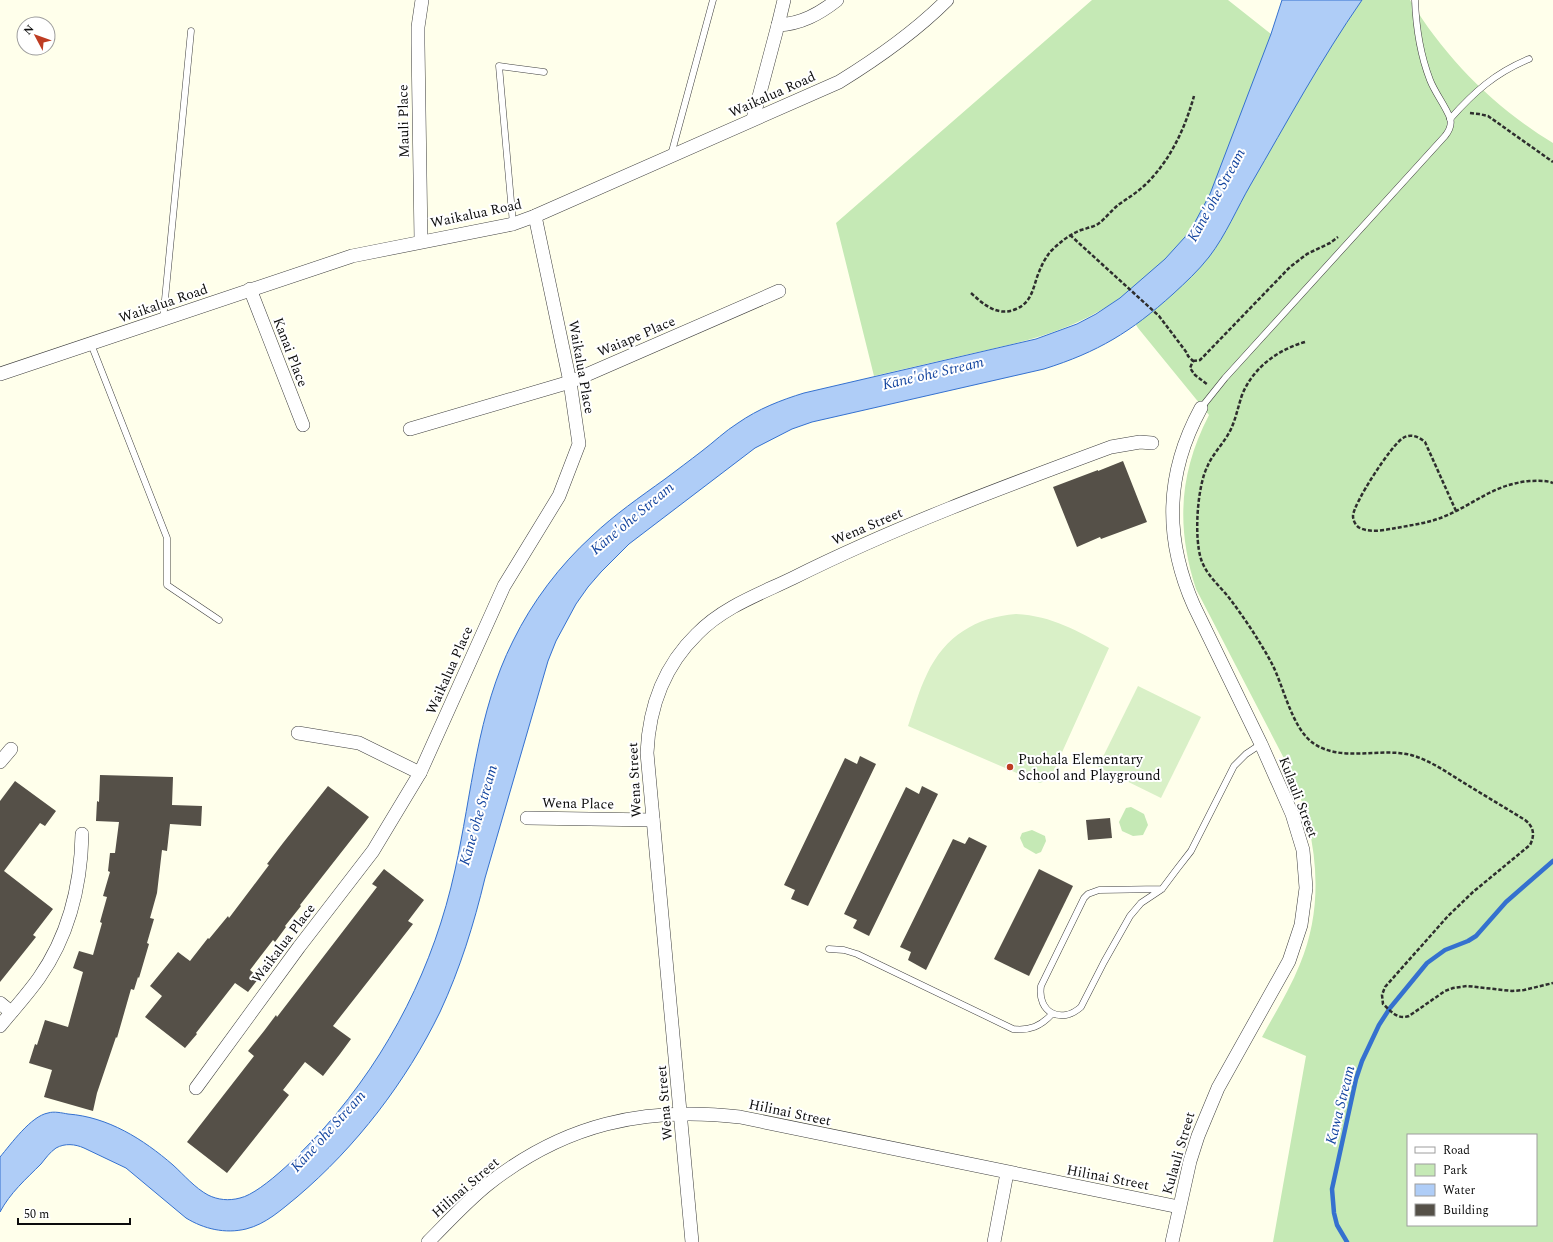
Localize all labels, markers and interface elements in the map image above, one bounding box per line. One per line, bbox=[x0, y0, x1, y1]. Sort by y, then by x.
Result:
north arrow bbox=[16, 16, 56, 56]
text: N bbox=[19, 21, 38, 39]
street label: Waikalua Road bbox=[725, 66, 819, 123]
street label: Mauli Place bbox=[392, 84, 415, 158]
water label: Kāne'ohe Stream bbox=[1181, 144, 1252, 246]
street label: Waikalua Road bbox=[428, 194, 524, 233]
street label: Waikalua Road bbox=[116, 278, 211, 329]
street label: Waiape Place bbox=[594, 310, 679, 362]
street label: Kanai Place bbox=[268, 314, 313, 390]
street label: Waikalua Place bbox=[563, 319, 600, 416]
water label: Kāne'ohe Stream bbox=[880, 351, 987, 396]
water label: Kāne'ohe Stream bbox=[585, 476, 680, 560]
street label: Wena Street bbox=[828, 502, 906, 551]
street label: Waikalua Place bbox=[421, 622, 478, 718]
street label: Wena Street bbox=[622, 742, 647, 818]
place label: Puohala Elementary School and Playground bbox=[1018, 749, 1161, 786]
street label: Kulauli Street bbox=[1273, 754, 1324, 841]
water label: Kāne'ohe Stream bbox=[453, 762, 504, 868]
marker: Puohala Elementary School and Playground bbox=[1005, 762, 1015, 772]
street label: Wena Place bbox=[542, 792, 614, 815]
street label: Waikalua Place bbox=[246, 899, 320, 987]
water label: Kawa Stream bbox=[1320, 1063, 1361, 1147]
street label: Wena Street bbox=[651, 1064, 678, 1141]
water label: Kāne'ohe Stream bbox=[285, 1085, 372, 1178]
street label: Hilinai Street bbox=[747, 1094, 833, 1131]
street label: Kulauli Street bbox=[1157, 1109, 1200, 1197]
legend bbox=[1407, 1134, 1537, 1226]
text: Road bbox=[1443, 1141, 1470, 1160]
street label: Hilinai Street bbox=[427, 1152, 504, 1223]
street label: Hilinai Street bbox=[1065, 1159, 1151, 1196]
text: Park bbox=[1443, 1161, 1468, 1180]
text: Water bbox=[1443, 1181, 1475, 1200]
scale bar bbox=[18, 1200, 130, 1226]
text: Building bbox=[1443, 1201, 1489, 1220]
text: 50 m bbox=[24, 1205, 49, 1224]

